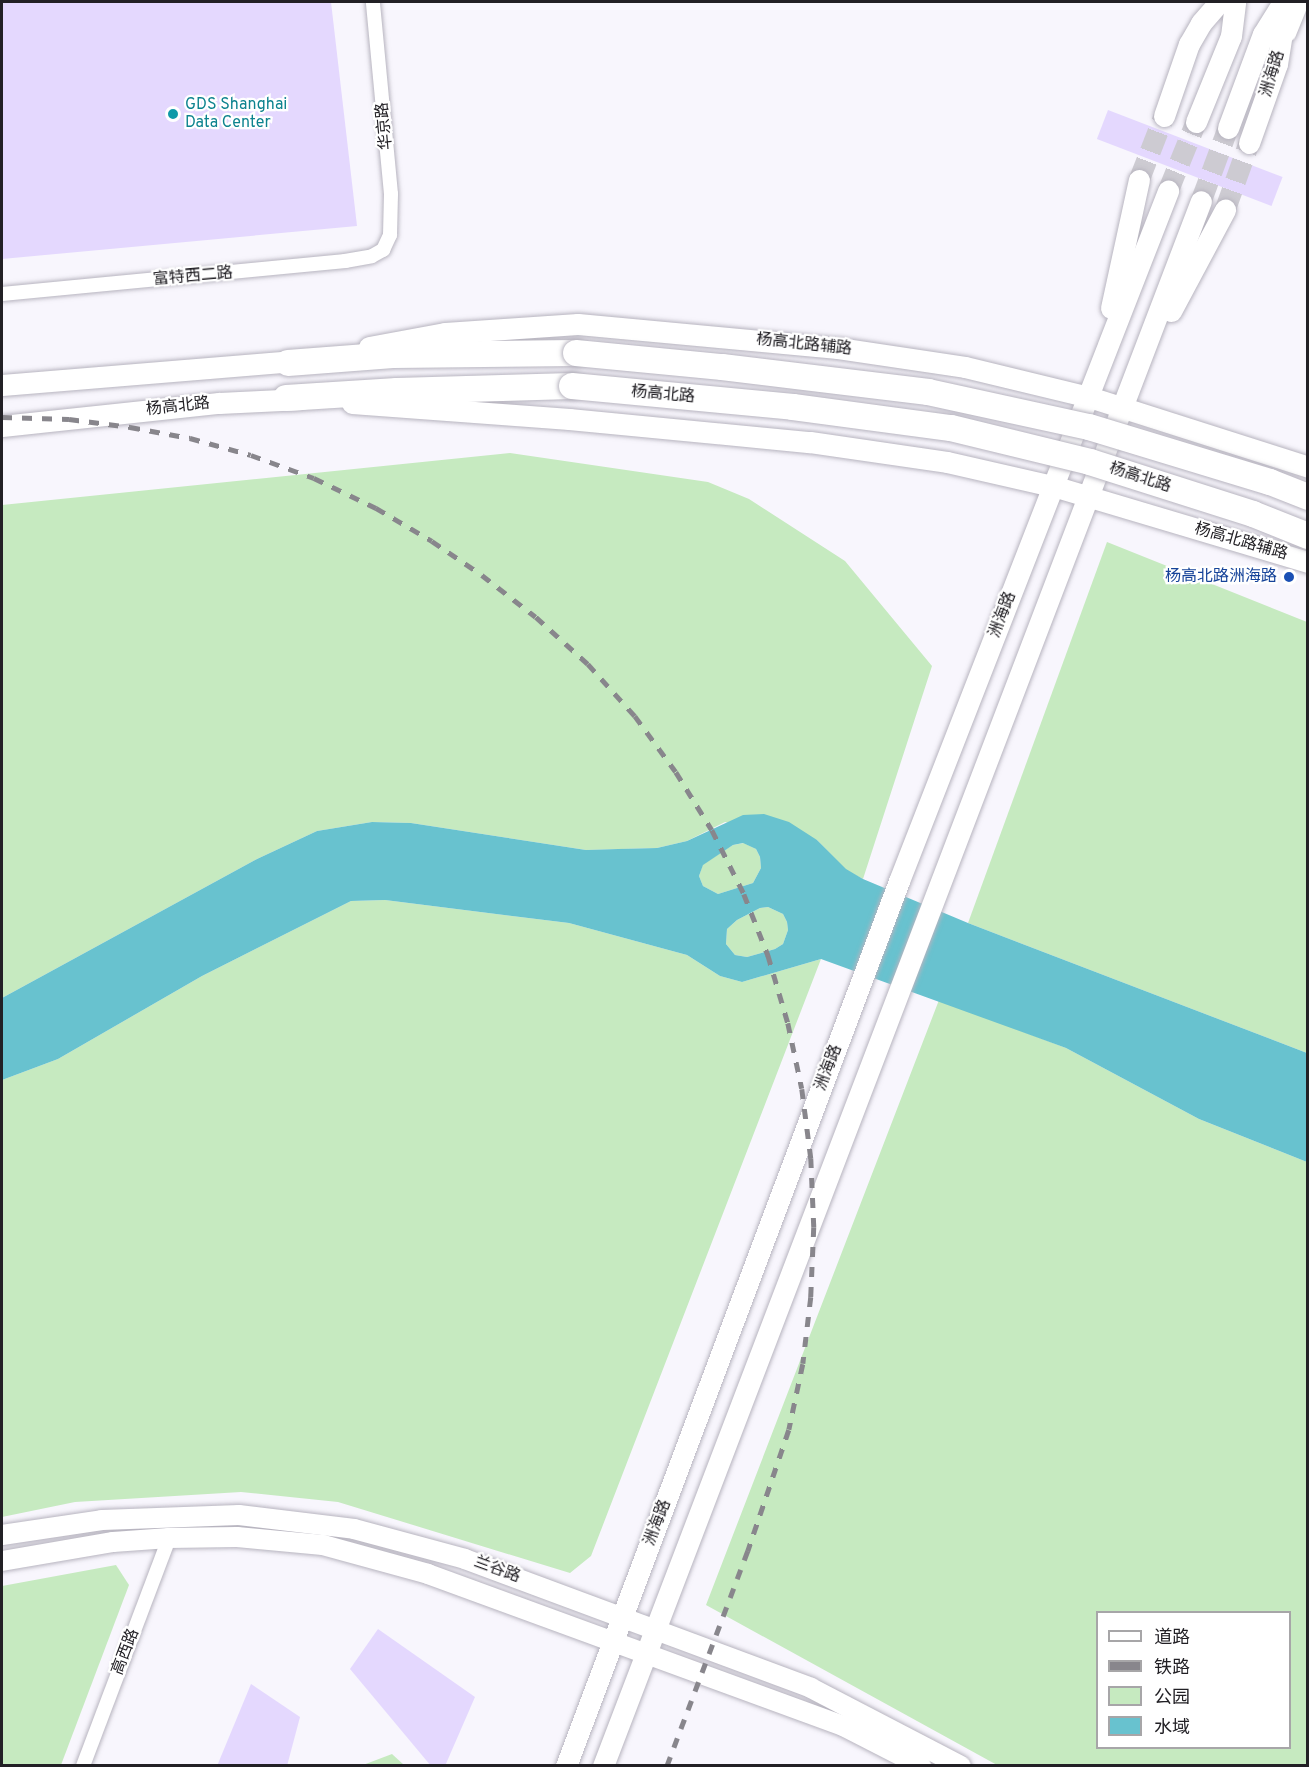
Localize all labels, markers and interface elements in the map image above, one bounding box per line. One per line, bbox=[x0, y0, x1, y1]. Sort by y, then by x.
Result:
street label: 洲海路 bbox=[1257, 48, 1289, 100]
place label: GDS Shanghai Data Center bbox=[185, 95, 287, 133]
street label: 华京路 bbox=[373, 101, 397, 151]
marker: GDS Shanghai Data Center bbox=[166, 107, 180, 121]
street label: 富特西二路 bbox=[152, 264, 234, 290]
street label: 杨高北路辅路 bbox=[755, 330, 853, 360]
street label: 杨高北路 bbox=[630, 383, 696, 407]
street label: 杨高北路 bbox=[145, 394, 211, 420]
street label: 杨高北路 bbox=[1107, 459, 1173, 497]
street label: 杨高北路辅路 bbox=[1192, 520, 1290, 564]
place label: 杨高北路洲海路 bbox=[1165, 567, 1277, 587]
marker: 杨高北路洲海路 bbox=[1282, 570, 1296, 584]
street label: 洲海路 bbox=[985, 589, 1021, 641]
street label: 洲海路 bbox=[811, 1042, 847, 1094]
street label: 洲海路 bbox=[640, 1497, 676, 1549]
street label: 兰谷路 bbox=[471, 1553, 523, 1587]
legend bbox=[1096, 1611, 1291, 1749]
street label: 高西路 bbox=[108, 1626, 144, 1678]
text: 道路 bbox=[1154, 1627, 1190, 1650]
text: 铁路 bbox=[1154, 1657, 1190, 1680]
text: 公园 bbox=[1154, 1687, 1190, 1710]
text: 水域 bbox=[1154, 1717, 1190, 1740]

